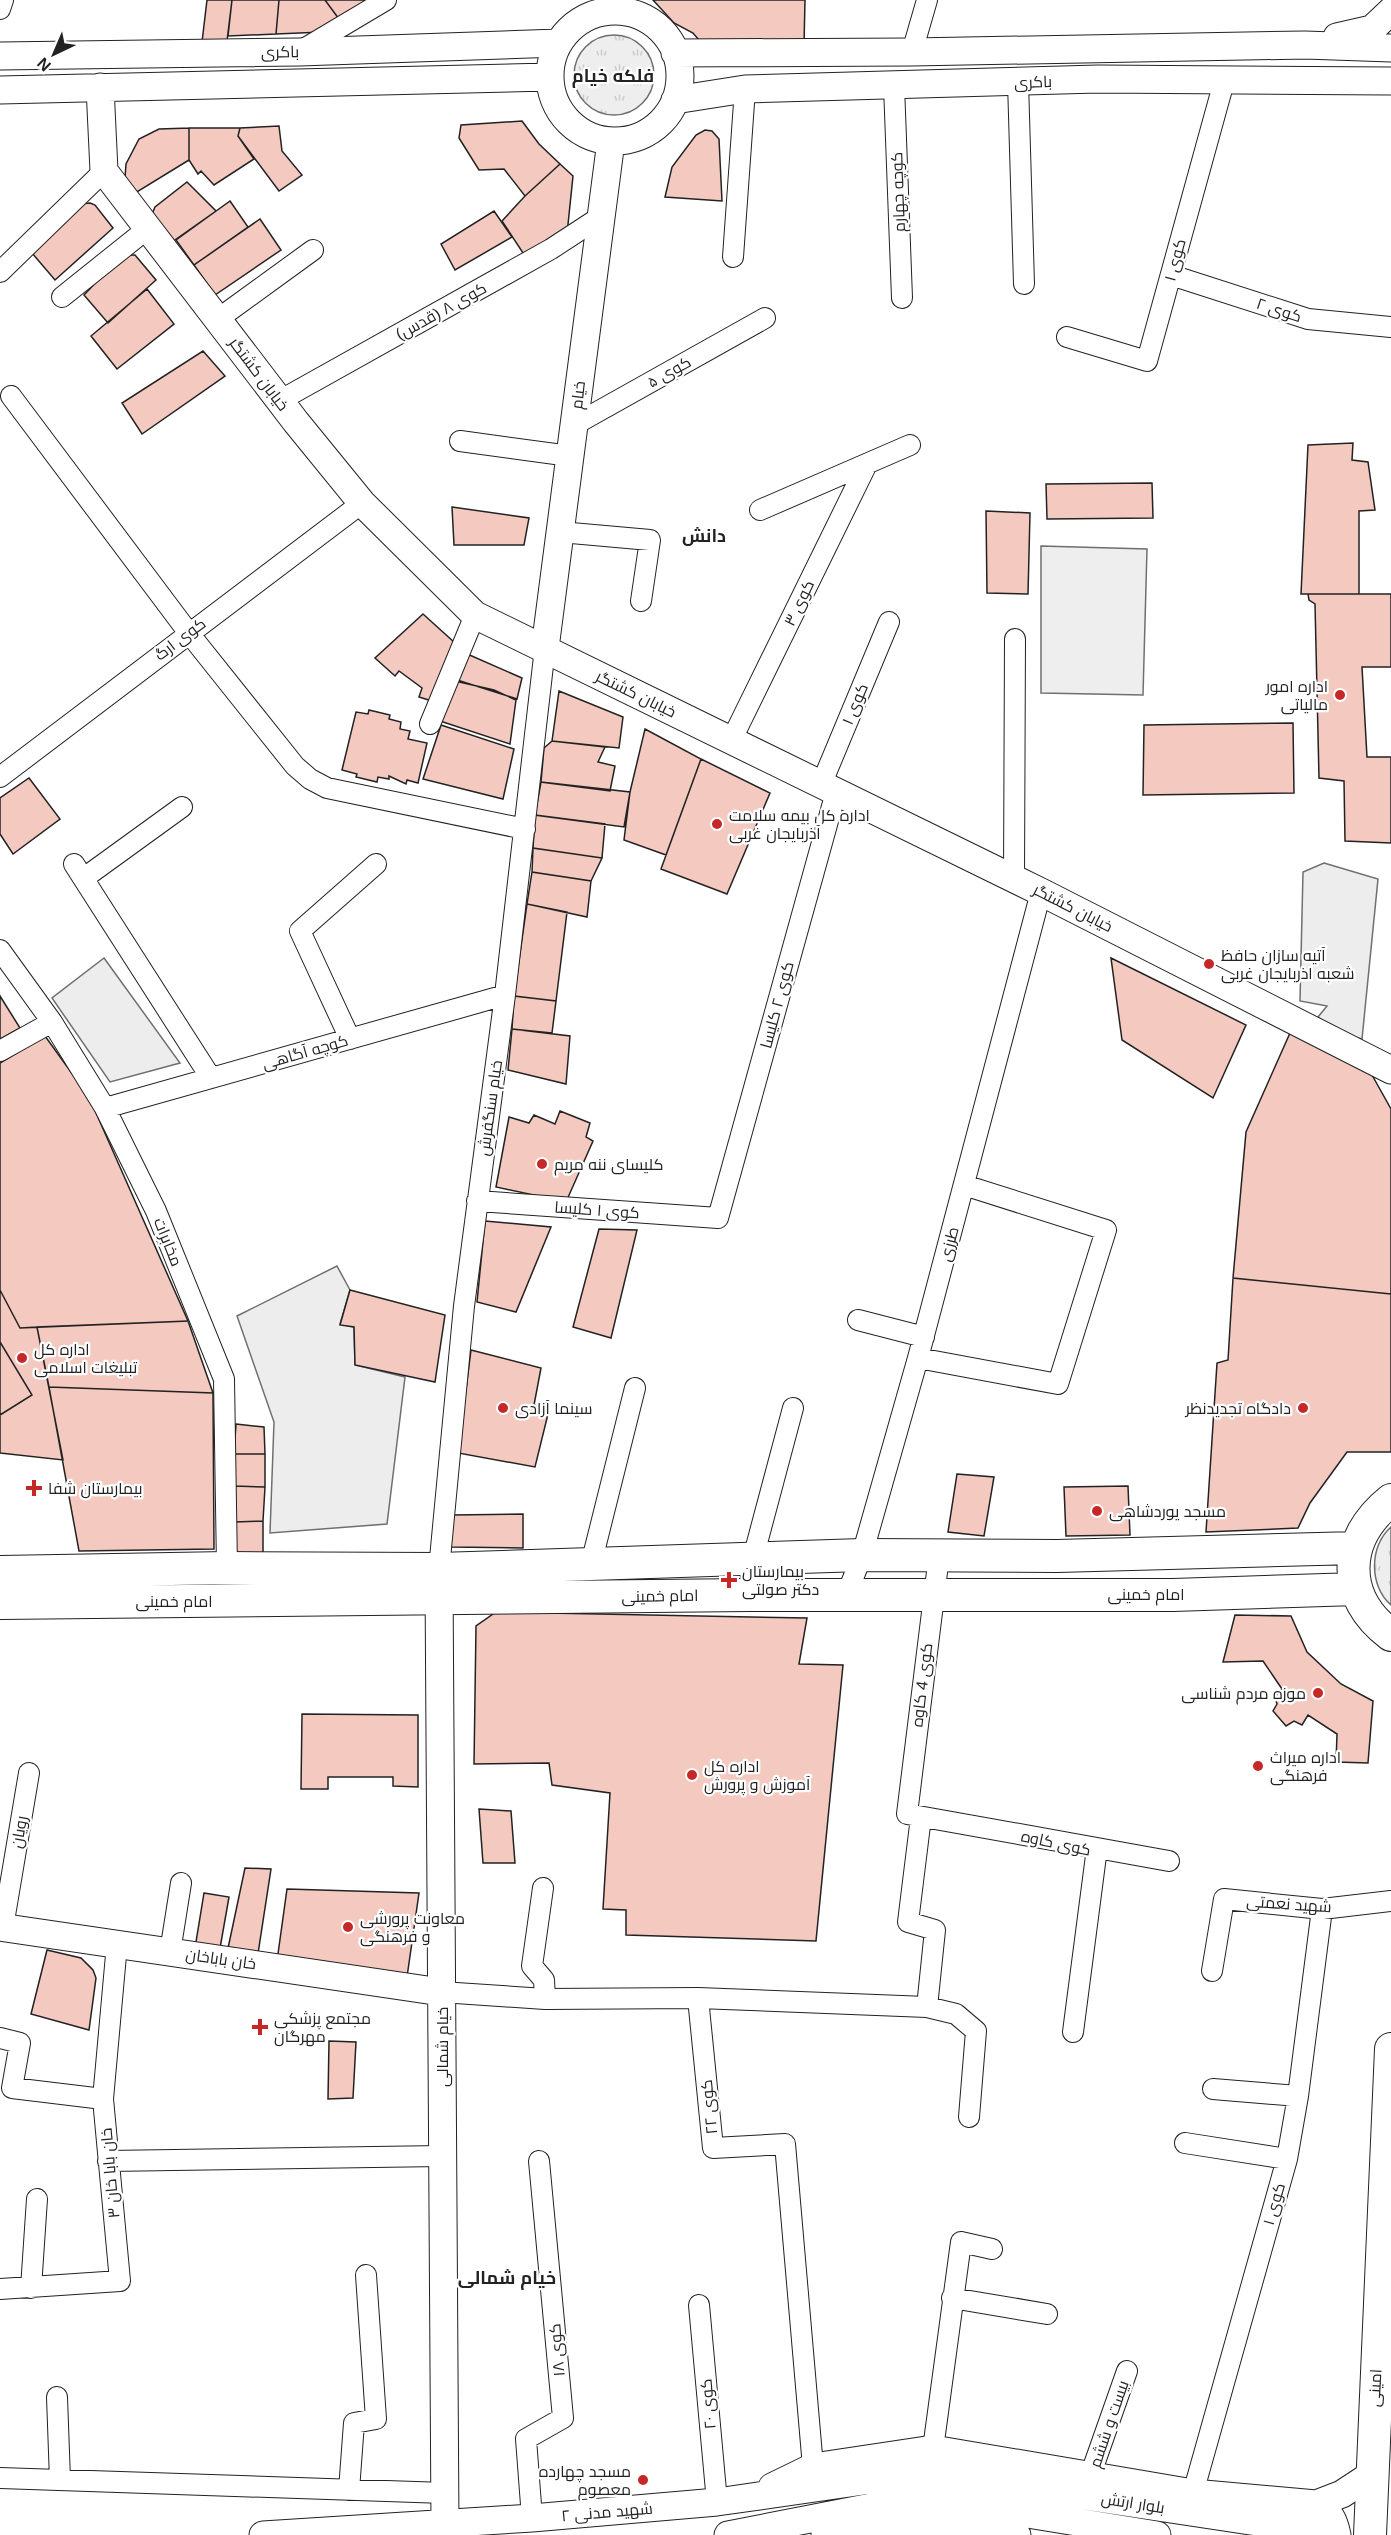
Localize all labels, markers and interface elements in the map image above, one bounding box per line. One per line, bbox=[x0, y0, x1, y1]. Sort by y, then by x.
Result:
north arrow bbox=[24, 24, 84, 84]
street label: باکری bbox=[261, 43, 299, 63]
text: N bbox=[34, 54, 54, 75]
district label: فلکه خیام bbox=[572, 66, 654, 88]
street label: باکری bbox=[1014, 73, 1052, 93]
street label: کوچه چهارم bbox=[888, 152, 911, 232]
street label: کوی ۱ bbox=[1161, 237, 1191, 283]
street label: کوی ۸ (قدس) bbox=[393, 279, 490, 345]
street label: کوی ۲ bbox=[1254, 295, 1304, 327]
street label: خیابان کشتگر bbox=[224, 333, 292, 415]
street label: کوی ۵ bbox=[644, 353, 695, 393]
street label: خیام bbox=[568, 380, 591, 410]
district label: دانش bbox=[682, 526, 726, 547]
street label: کوی ۳ bbox=[781, 577, 819, 630]
street label: کوی ارگ bbox=[151, 614, 210, 665]
street label: خیابان کشتگر bbox=[591, 667, 679, 723]
place label: اداره امور مالیاتی bbox=[1265, 678, 1328, 715]
street label: کوی ۱ bbox=[839, 681, 873, 728]
marker: اداره امور مالیاتی bbox=[1333, 688, 1347, 702]
place label: اداره کل بیمه سلامت آذربایجان غربی bbox=[729, 807, 870, 844]
marker: اداره کل بیمه سلامت آذربایجان غربی bbox=[710, 817, 724, 831]
street label: خیابان کشتگر bbox=[1029, 880, 1116, 937]
place label: آتیه سازان حافظ شعبه اذربایجان غربی bbox=[1221, 947, 1354, 984]
marker: آتیه سازان حافظ شعبه اذربایجان غربی bbox=[1202, 957, 1216, 971]
street label: کوی ۲ کلیسا bbox=[757, 960, 799, 1051]
street label: کوچه آگاهی bbox=[260, 1032, 351, 1075]
street label: خیام سنگفرش bbox=[475, 1059, 508, 1157]
place label: کلیسای ننه مریم bbox=[554, 1156, 663, 1176]
marker: کلیسای ننه مریم bbox=[535, 1157, 549, 1171]
street label: کوی ۱ کلیسا bbox=[554, 1199, 640, 1223]
street label: مخابرات bbox=[150, 1215, 185, 1269]
street label: طرزی bbox=[936, 1225, 964, 1264]
place label: اداره کل تبلیغات اسلامی bbox=[34, 1341, 138, 1378]
marker: اداره کل تبلیغات اسلامی bbox=[15, 1351, 29, 1365]
place label: سینما آزادی bbox=[515, 1400, 593, 1419]
place label: دادگاه تجدیدنظر bbox=[1185, 1400, 1291, 1418]
marker: سینما آزادی bbox=[496, 1401, 510, 1415]
marker: دادگاه تجدیدنظر bbox=[1296, 1401, 1310, 1415]
marker: بیمارستان شفا bbox=[25, 1479, 43, 1497]
place label: بیمارستان شفا bbox=[48, 1480, 143, 1499]
place label: مسجد یوردشاهی bbox=[1109, 1503, 1226, 1522]
marker: مسجد یوردشاهی bbox=[1090, 1504, 1104, 1518]
place label: بیمارستان دکتر صولتی bbox=[742, 1563, 819, 1600]
marker: بیمارستان دکتر صولتی bbox=[720, 1571, 738, 1589]
street label: امام خمینی bbox=[1108, 1586, 1185, 1606]
street label: امام خمینی bbox=[621, 1587, 699, 1608]
street label: امام خمینی bbox=[136, 1593, 213, 1613]
street label: کوی 4 کاوه bbox=[908, 1642, 938, 1728]
place label: موزه مردم شناسی bbox=[1181, 1685, 1306, 1705]
marker: موزه مردم شناسی bbox=[1311, 1686, 1325, 1700]
place label: اداره میراث فرهنگی bbox=[1270, 1749, 1341, 1786]
place label: اداره کل آموزش و پرورش bbox=[704, 1758, 811, 1796]
marker: اداره میراث فرهنگی bbox=[1251, 1759, 1265, 1773]
marker: اداره کل آموزش و پرورش bbox=[685, 1768, 699, 1782]
street label: رویان bbox=[8, 1814, 32, 1850]
street label: کوی کاوه bbox=[1019, 1827, 1092, 1861]
street label: شهید نعمتی bbox=[1246, 1893, 1332, 1917]
place label: معاونت پرورشی و فرهنگی bbox=[360, 1910, 465, 1947]
marker: معاونت پرورشی و فرهنگی bbox=[341, 1920, 355, 1934]
street label: خان باباخان bbox=[184, 1946, 257, 1974]
street label: خیام شمالی bbox=[434, 2007, 454, 2087]
place label: مجتمع پزشکی مهرگان bbox=[274, 2010, 371, 2047]
marker: مجتمع پزشکی مهرگان bbox=[251, 2018, 269, 2036]
street label: کوی ۲۲ bbox=[698, 2079, 722, 2135]
street label: خان بابا خان ۳ bbox=[98, 2127, 124, 2219]
street label: کوی ۱ bbox=[1260, 2181, 1290, 2228]
district label: خیام شمالی bbox=[458, 2268, 556, 2290]
street label: کوی ۱۸ bbox=[546, 2323, 570, 2377]
street label: امینی bbox=[1366, 2369, 1386, 2408]
street label: کوی ۲۰ bbox=[697, 2378, 721, 2430]
street label: بیست و ششم bbox=[1086, 2378, 1135, 2471]
place label: مسجد چهارده معصوم bbox=[539, 2463, 631, 2501]
marker: مسجد چهارده معصوم bbox=[636, 2473, 650, 2487]
street label: بلوار ارتش bbox=[1100, 2490, 1166, 2518]
street label: شهید مدنی ۲ bbox=[561, 2500, 654, 2526]

